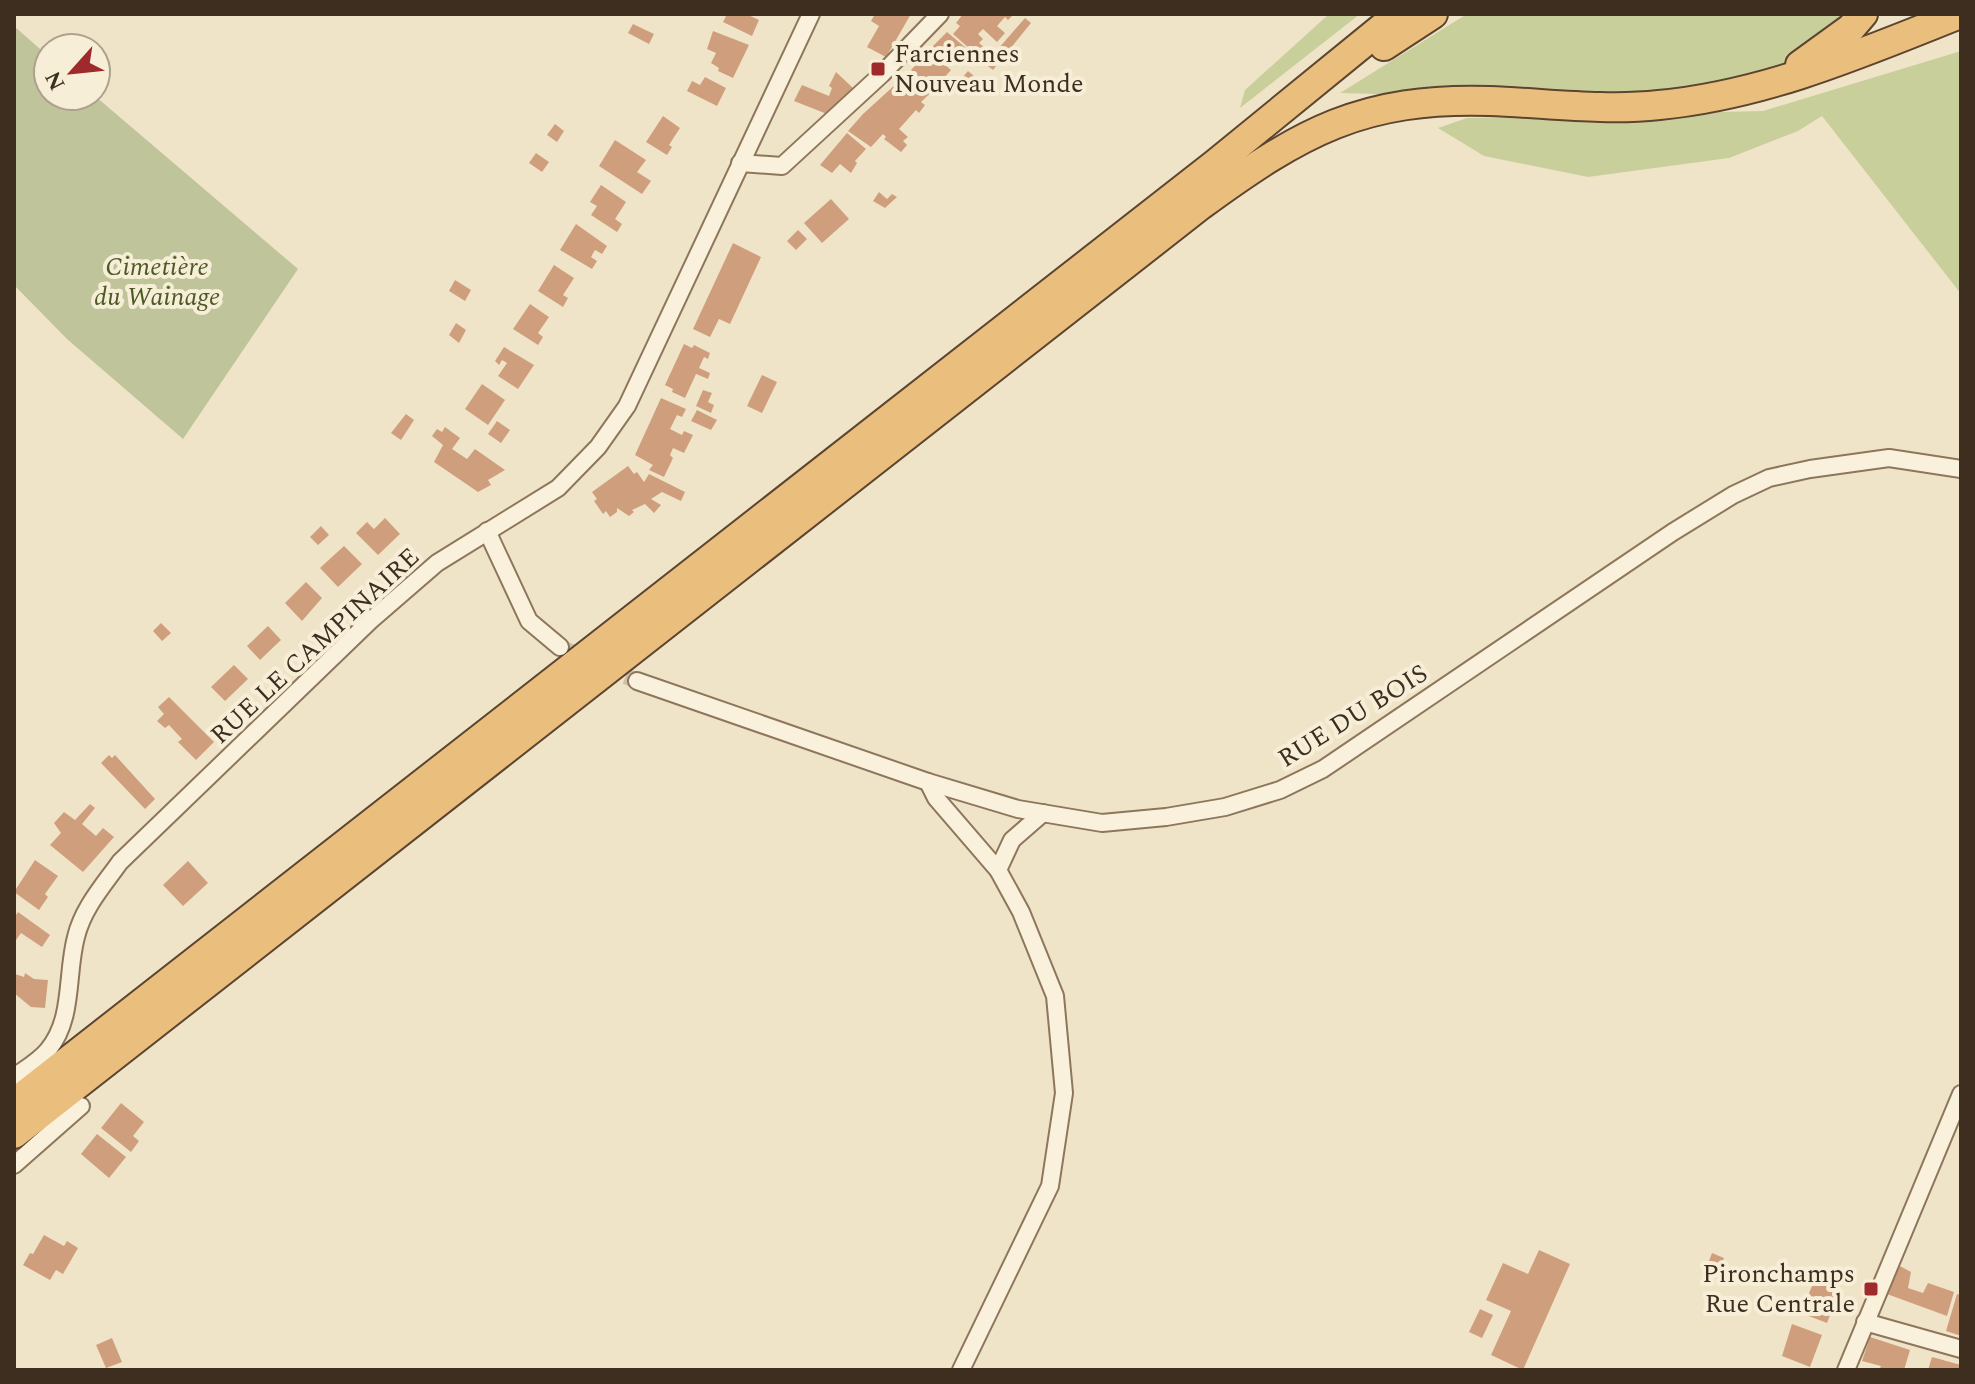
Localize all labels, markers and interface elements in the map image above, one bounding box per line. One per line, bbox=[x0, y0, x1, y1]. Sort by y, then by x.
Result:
north arrow bbox=[32, 32, 112, 112]
place label: Farciennes Nouveau Monde bbox=[894, 34, 1084, 104]
marker: Farciennes Nouveau Monde bbox=[869, 60, 887, 78]
text: N bbox=[37, 65, 74, 96]
park label: Cimetière du Wainage bbox=[94, 247, 220, 317]
street label: RUE LE CAMPINAIRE bbox=[201, 538, 429, 754]
street label: RUE DU BOIS bbox=[1270, 654, 1436, 778]
place label: Pironchamps Rue Centrale bbox=[1702, 1254, 1855, 1324]
marker: Pironchamps Rue Centrale bbox=[1862, 1280, 1880, 1298]

